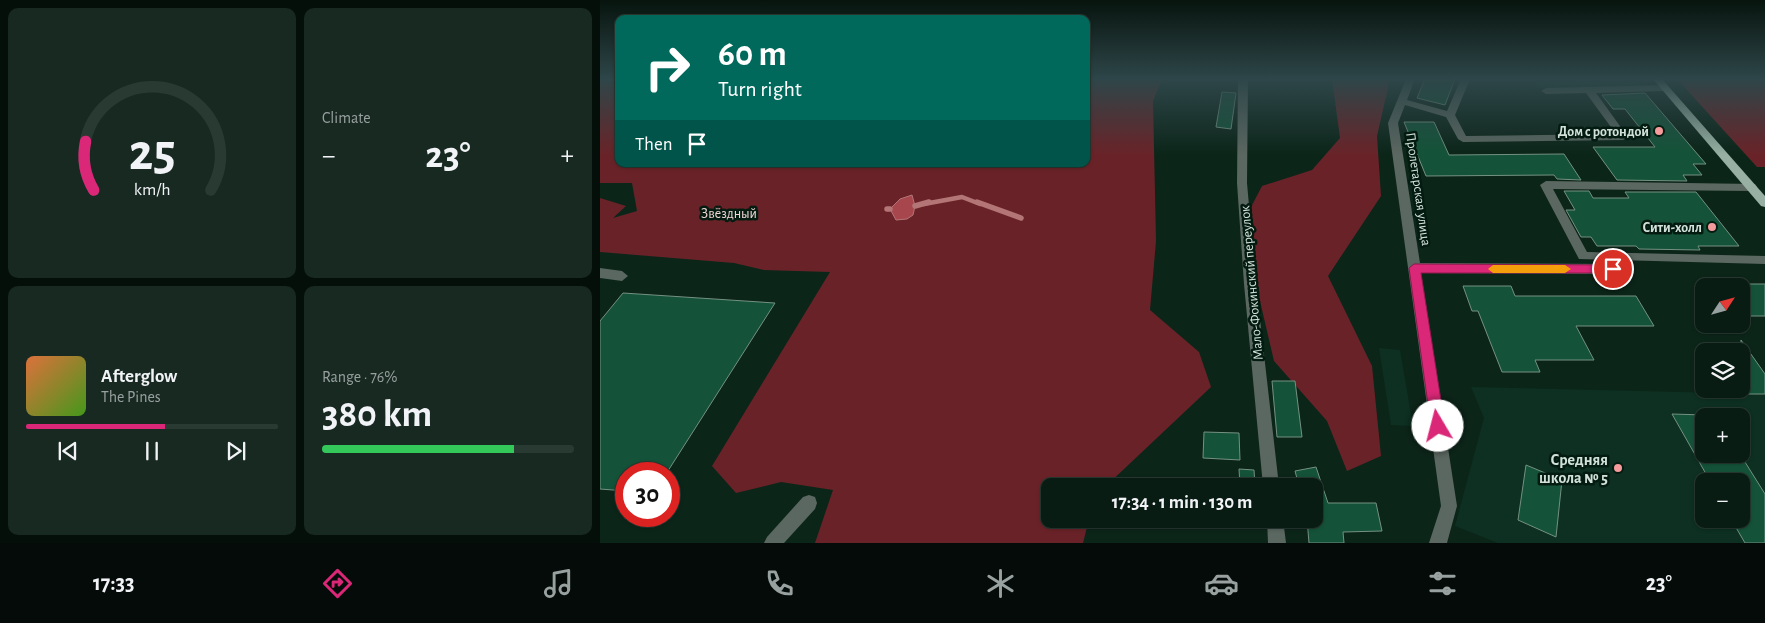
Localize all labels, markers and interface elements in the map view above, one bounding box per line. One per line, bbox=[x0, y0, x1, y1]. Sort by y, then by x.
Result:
icon: right bbox=[635, 35, 700, 100]
text: 60 m bbox=[718, 37, 787, 72]
text: Turn right bbox=[718, 78, 802, 100]
text: Climate bbox=[322, 110, 371, 126]
place label: Дом с ротондой bbox=[1558, 125, 1649, 139]
marker: Дом с ротондой bbox=[1653, 125, 1665, 137]
text: 25 bbox=[129, 127, 175, 179]
icon: arrive bbox=[683, 130, 711, 158]
street label: Пролетарская улица bbox=[1403, 131, 1433, 247]
text: Then bbox=[635, 135, 673, 154]
text: 23° bbox=[425, 137, 471, 175]
text: − bbox=[322, 142, 335, 170]
text: + bbox=[561, 142, 574, 170]
text: km/h bbox=[134, 181, 170, 199]
street label: Мало-Фокинский переулок bbox=[1238, 204, 1266, 361]
park label: Звёздный bbox=[701, 207, 757, 221]
place label: Сити-холл bbox=[1643, 221, 1702, 235]
marker: Сити-холл bbox=[1706, 221, 1718, 233]
pin bbox=[1592, 248, 1634, 290]
icon: arrive bbox=[1599, 255, 1627, 283]
north arrow bbox=[1695, 278, 1750, 332]
map controls bbox=[1695, 278, 1750, 528]
button: layers bbox=[1695, 343, 1750, 398]
text: Afterglow bbox=[101, 367, 177, 386]
text: Range · 76% bbox=[322, 369, 398, 385]
text: The Pines bbox=[101, 389, 161, 405]
text: 380 km bbox=[322, 396, 432, 434]
position arrow bbox=[1411, 399, 1463, 451]
button: + bbox=[1695, 408, 1750, 463]
icon: previous bbox=[54, 437, 82, 465]
icon: pause bbox=[138, 437, 166, 465]
icon: next bbox=[222, 437, 250, 465]
place label: Средняя школа № 5 bbox=[1539, 452, 1608, 486]
speed limit sign: 30 bbox=[615, 462, 680, 527]
marker: Средняя школа № 5 bbox=[1612, 462, 1624, 474]
button: − bbox=[1695, 473, 1750, 528]
text: 17:34 · 1 min · 130 m bbox=[1112, 493, 1252, 512]
icon: directions bbox=[320, 566, 355, 601]
icon: music bbox=[541, 566, 576, 601]
icon: phone bbox=[762, 566, 797, 601]
icon: climate bbox=[983, 566, 1018, 601]
icon: car bbox=[1204, 566, 1239, 601]
icon: filters bbox=[1425, 566, 1460, 601]
text: 17:33 bbox=[93, 572, 134, 594]
text: 23° bbox=[1646, 572, 1672, 594]

